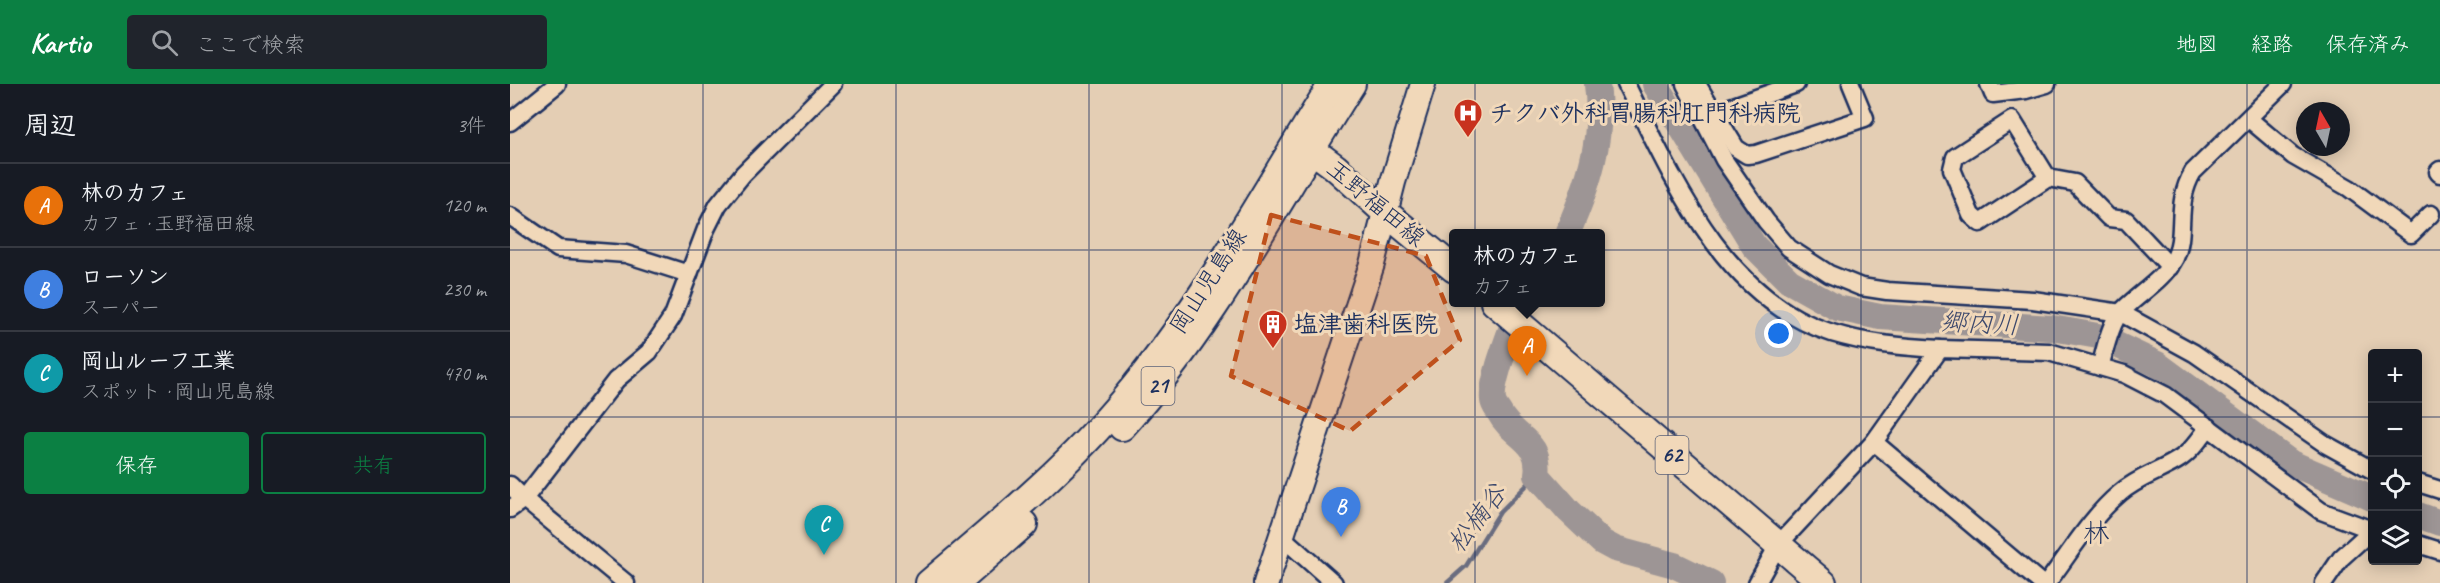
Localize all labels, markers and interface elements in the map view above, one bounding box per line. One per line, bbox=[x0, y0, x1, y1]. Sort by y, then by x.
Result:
search box bbox=[127, 15, 547, 69]
text: Kartio bbox=[30, 25, 91, 60]
icon: search bbox=[148, 26, 181, 59]
text: ここで検索 bbox=[196, 31, 306, 59]
text: 地図 bbox=[2176, 31, 2218, 57]
text: 経路 bbox=[2251, 31, 2293, 57]
text: 保存済み bbox=[2326, 31, 2410, 57]
hospital icon: チクバ外科胃腸科肛門科病院 bbox=[1452, 97, 1484, 139]
place label: チクバ外科胃腸科肛門科病院 bbox=[1489, 98, 1801, 128]
north arrow bbox=[2296, 102, 2350, 156]
text: 周辺 bbox=[24, 109, 76, 142]
text: 3件 bbox=[457, 113, 486, 138]
street label: 玉野福田線 bbox=[1320, 153, 1432, 253]
text: 林のカフェ bbox=[81, 179, 189, 207]
text: A bbox=[38, 193, 49, 218]
text: 120 m bbox=[443, 193, 486, 218]
text: カフェ · 玉野福田線 bbox=[81, 211, 254, 236]
street label: 岡山児島線 bbox=[1163, 223, 1253, 339]
popup bbox=[1449, 229, 1605, 307]
text: 林のカフェ bbox=[1473, 242, 1581, 270]
text: ローソン bbox=[81, 263, 169, 291]
text: カフェ bbox=[1473, 274, 1533, 299]
text: B bbox=[38, 277, 49, 302]
text: 230 m bbox=[443, 277, 486, 302]
text: スーパー bbox=[81, 295, 160, 320]
water label: 郷内川 bbox=[1940, 304, 2020, 342]
building icon: 塩津歯科医院 bbox=[1257, 308, 1289, 350]
place label: 塩津歯科医院 bbox=[1294, 309, 1438, 339]
your location bbox=[1764, 319, 1793, 348]
pin: A bbox=[1508, 326, 1546, 376]
text: 岡山ルーフ工業 bbox=[81, 347, 235, 375]
map controls bbox=[2368, 349, 2422, 565]
button: + bbox=[2368, 349, 2422, 403]
text: C bbox=[39, 361, 48, 386]
text: 470 m bbox=[443, 361, 486, 386]
road number: 21 bbox=[1142, 367, 1174, 405]
text: スポット · 岡山児島線 bbox=[81, 379, 274, 404]
button: − bbox=[2368, 403, 2422, 457]
button: 保存 bbox=[24, 432, 249, 494]
button: 共有 bbox=[261, 432, 486, 494]
road number: 62 bbox=[1656, 436, 1688, 474]
button: locate bbox=[2368, 457, 2422, 511]
water label: 松楠谷 bbox=[1440, 476, 1515, 559]
pin: B bbox=[1322, 488, 1360, 537]
pin: C bbox=[804, 506, 844, 555]
button: layers bbox=[2368, 511, 2422, 565]
district label: 林 bbox=[2083, 516, 2110, 550]

